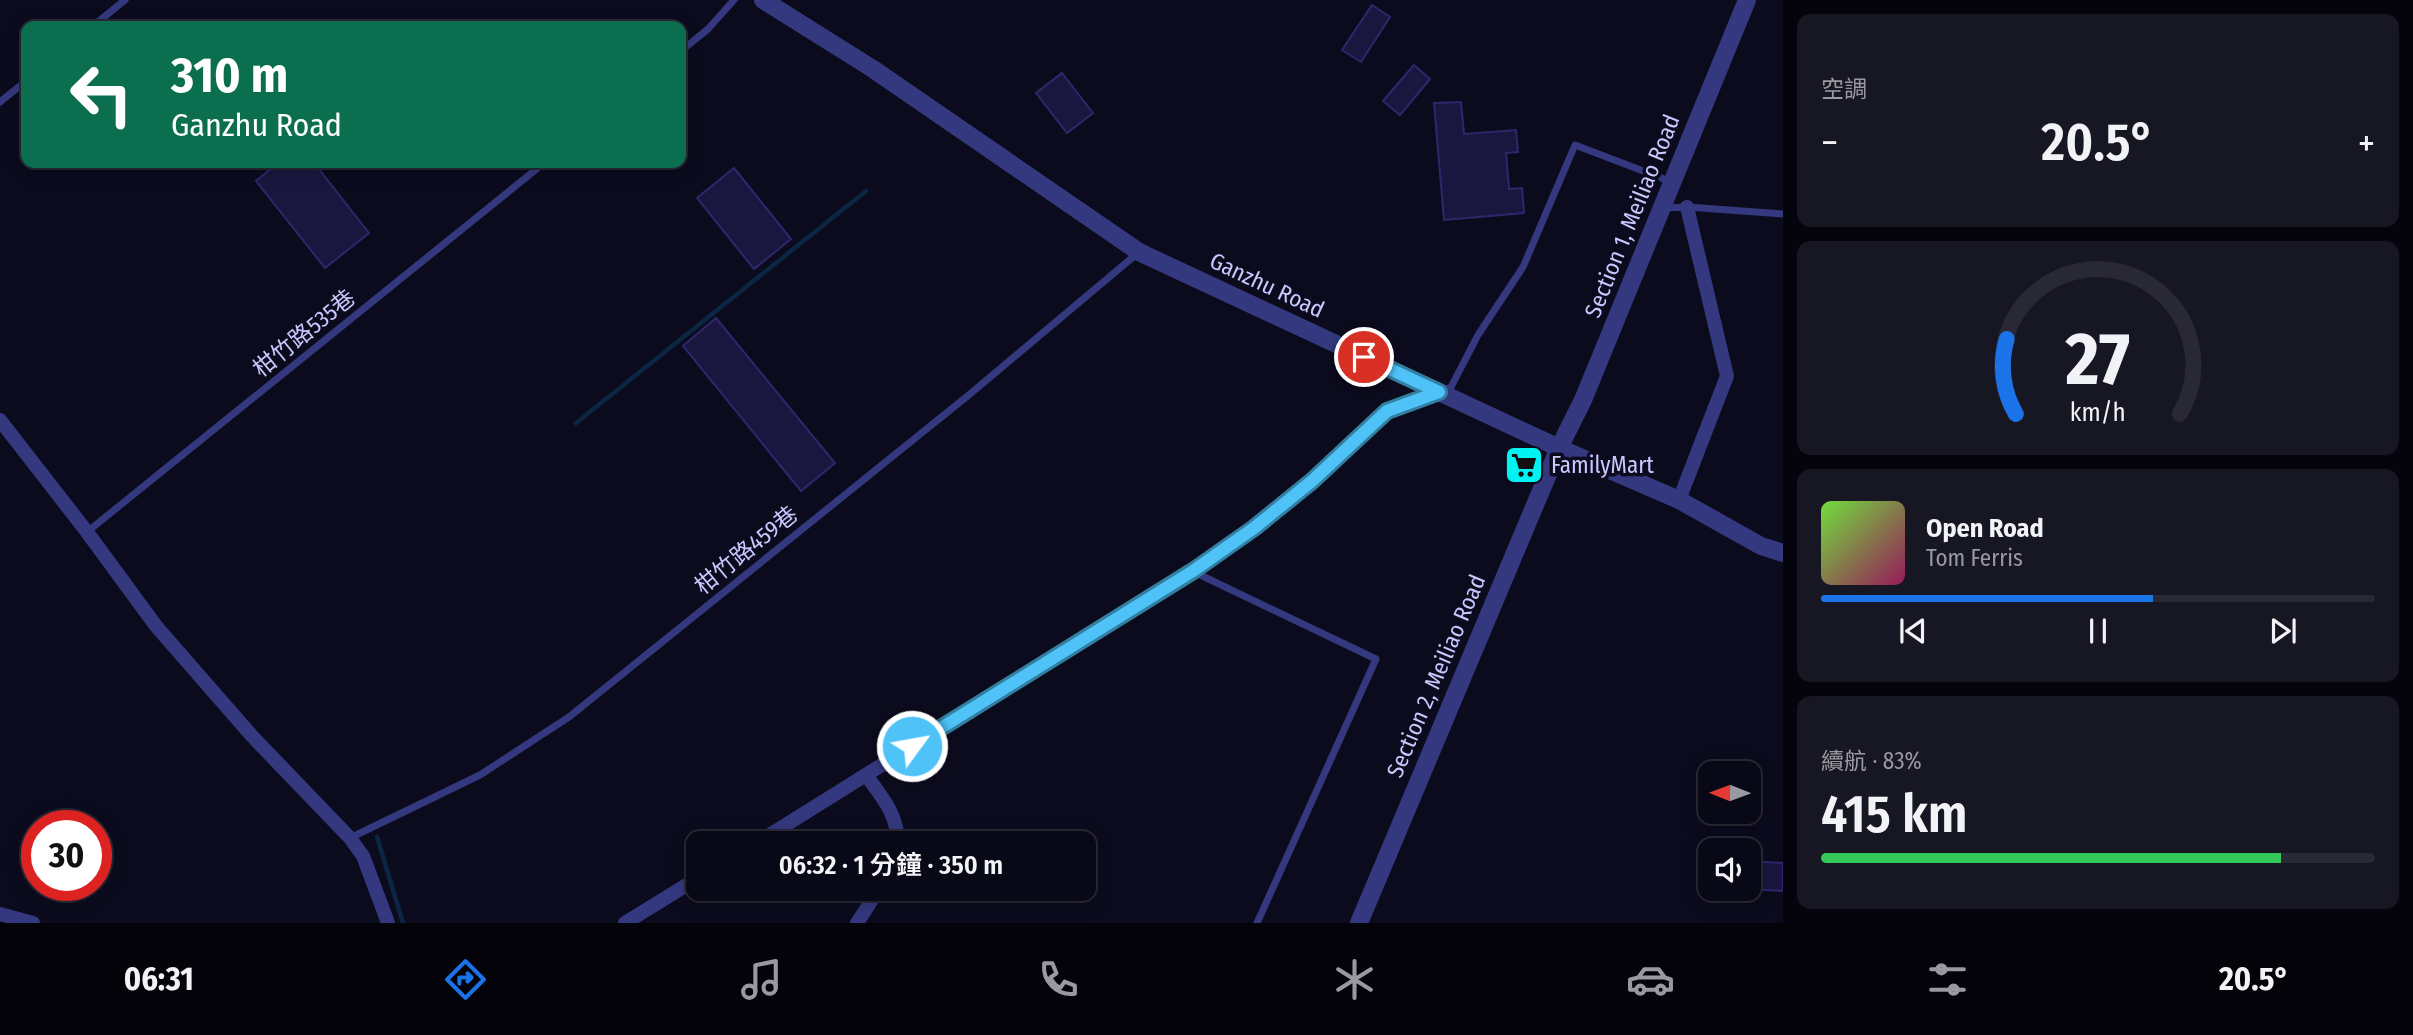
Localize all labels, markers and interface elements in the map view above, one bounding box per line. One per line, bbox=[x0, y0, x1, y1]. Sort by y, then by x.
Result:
text: 310 m bbox=[171, 46, 288, 105]
icon: left bbox=[56, 49, 147, 140]
text: 空調 bbox=[1821, 75, 1867, 103]
text: Ganzhu Road bbox=[171, 106, 342, 144]
street label: Section 1, Meiliao Road bbox=[1578, 110, 1686, 322]
text: 20.5° bbox=[2041, 111, 2155, 174]
text: − bbox=[1821, 120, 1838, 166]
text: + bbox=[2358, 120, 2375, 166]
street label: Ganzhu Road bbox=[1205, 246, 1329, 324]
street label: 柑竹路535巷 bbox=[247, 283, 361, 383]
text: 27 bbox=[2065, 316, 2130, 403]
pin bbox=[1334, 327, 1394, 387]
icon: arrive bbox=[1345, 338, 1383, 376]
text: km/h bbox=[2070, 398, 2126, 428]
supermarket icon: FamilyMart bbox=[1503, 444, 1545, 486]
place label: FamilyMart bbox=[1551, 451, 1654, 479]
street label: 柑竹路459巷 bbox=[689, 500, 803, 600]
text: Open Road bbox=[1926, 513, 2044, 544]
text: Tom Ferris bbox=[1926, 544, 2023, 572]
street label: Section 2, Meiliao Road bbox=[1381, 570, 1491, 782]
icon: previous bbox=[1894, 612, 1932, 650]
icon: pause bbox=[2079, 612, 2117, 650]
icon: next bbox=[2264, 612, 2302, 650]
position arrow bbox=[875, 709, 949, 783]
text: 續航 · 83% bbox=[1821, 747, 1922, 775]
north arrow bbox=[1698, 761, 1760, 824]
map controls bbox=[1698, 761, 1761, 901]
text: 415 km bbox=[1821, 783, 1968, 846]
speed limit sign: 30 bbox=[21, 810, 112, 901]
button: sound bbox=[1698, 838, 1761, 901]
text: 06:32 · 1 分鐘 · 350 m bbox=[779, 850, 1003, 881]
icon: directions bbox=[441, 955, 490, 1004]
icon: music bbox=[737, 955, 786, 1004]
icon: phone bbox=[1034, 955, 1083, 1004]
icon: climate bbox=[1330, 955, 1379, 1004]
icon: car bbox=[1626, 955, 1675, 1004]
icon: filters bbox=[1923, 955, 1972, 1004]
text: 06:31 bbox=[124, 960, 194, 998]
text: 20.5° bbox=[2219, 960, 2289, 998]

